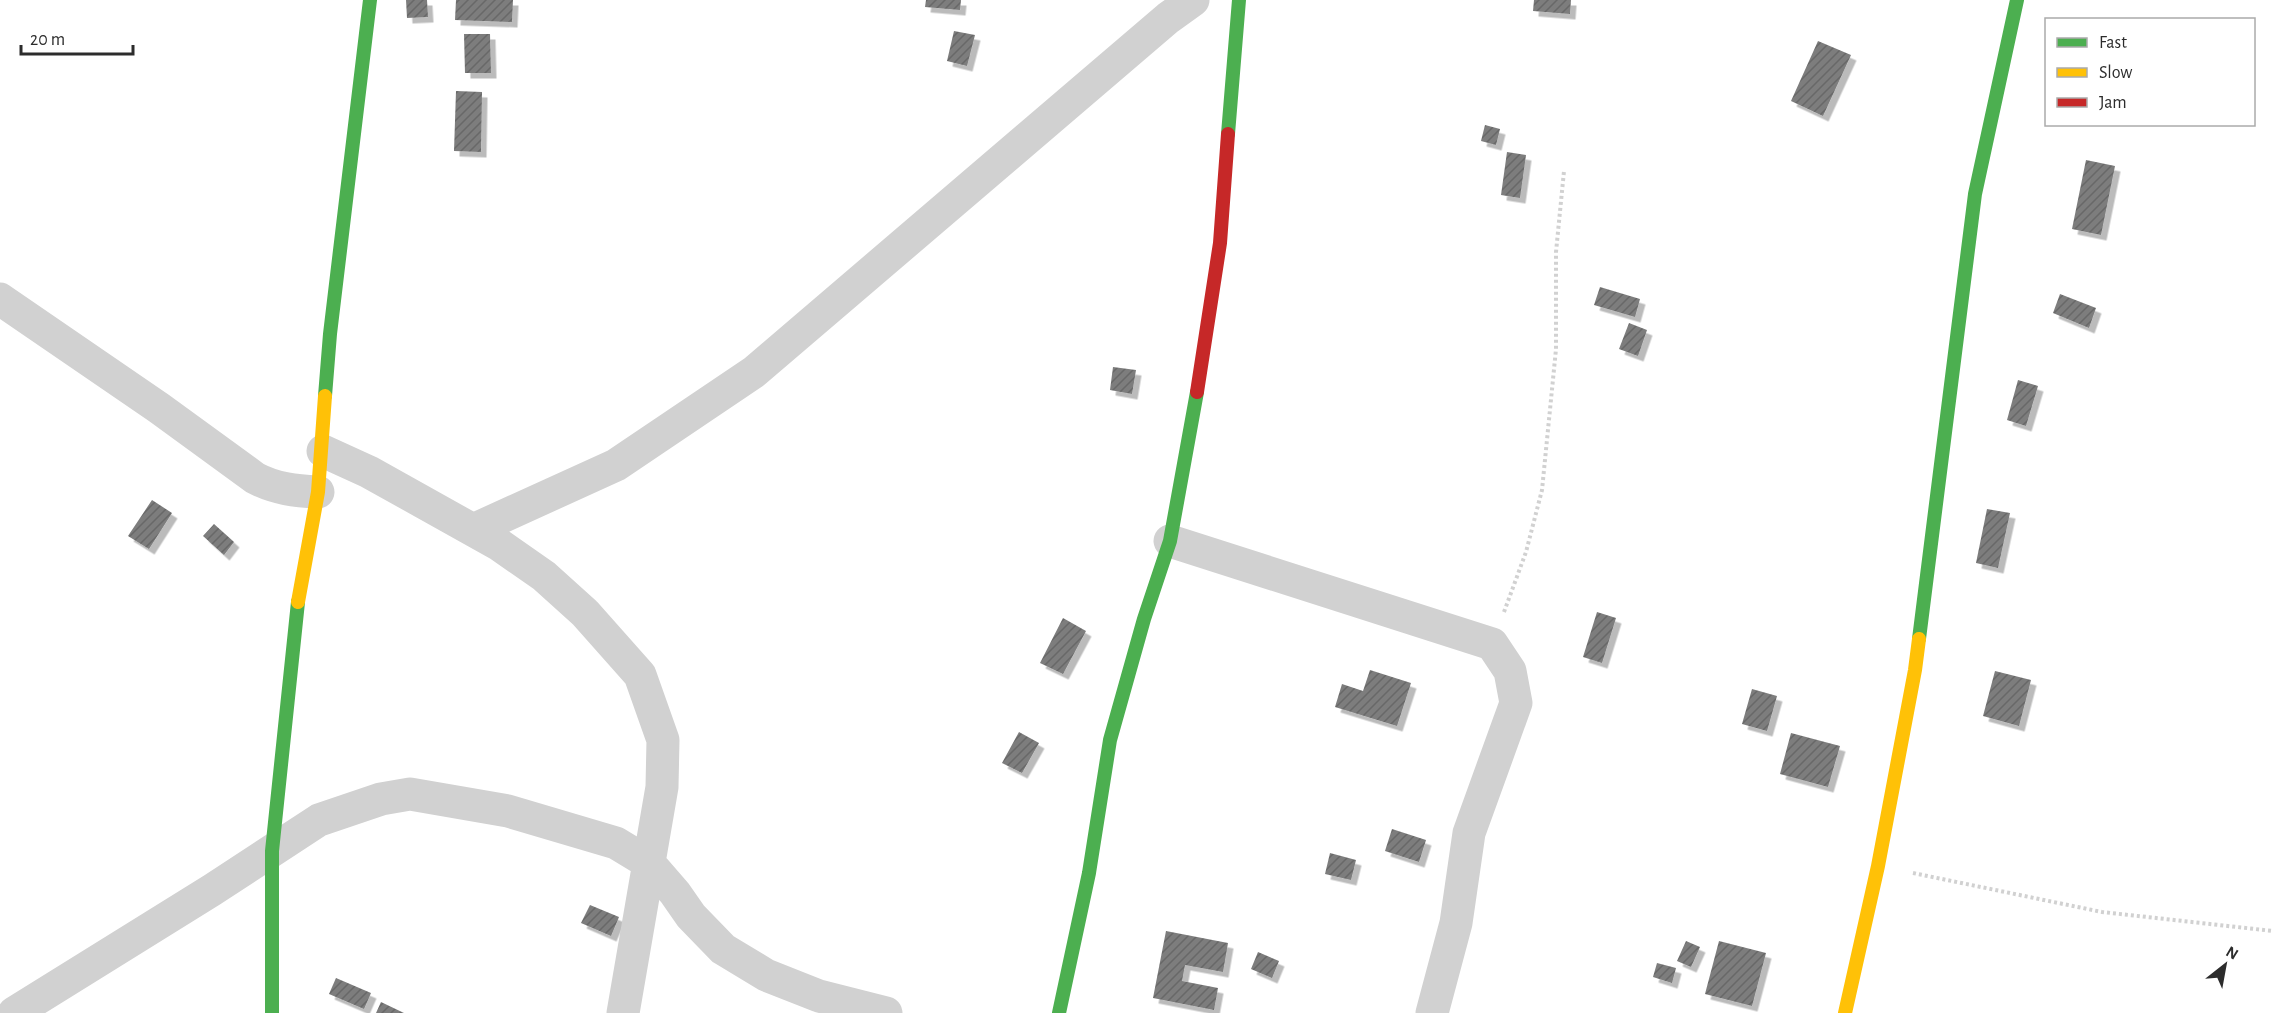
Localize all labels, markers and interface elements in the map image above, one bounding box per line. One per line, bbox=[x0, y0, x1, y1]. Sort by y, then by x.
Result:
scale bar bbox=[21, 18, 134, 56]
legend bbox=[2045, 18, 2255, 126]
text: 20 m bbox=[30, 31, 65, 49]
text: Fast bbox=[2099, 34, 2127, 52]
text: Slow bbox=[2099, 64, 2132, 82]
text: Jam bbox=[2099, 94, 2127, 112]
north arrow bbox=[2195, 935, 2255, 995]
text: N bbox=[2223, 943, 2241, 963]

